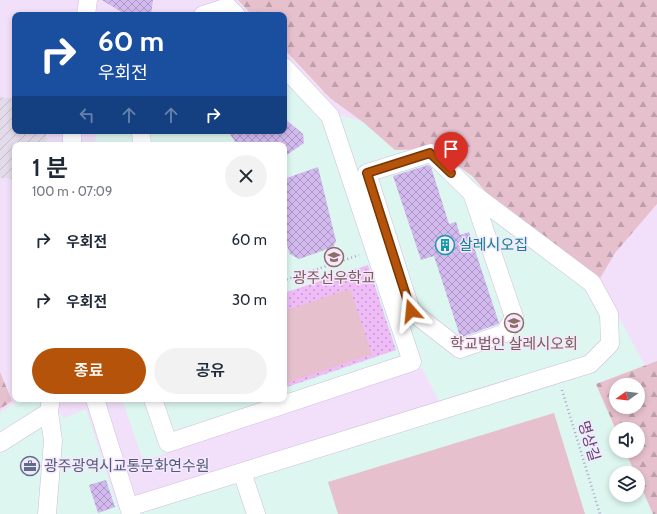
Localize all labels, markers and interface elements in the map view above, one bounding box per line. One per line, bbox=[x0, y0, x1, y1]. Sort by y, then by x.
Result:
text: 60 m bbox=[98, 24, 164, 58]
icon: right bbox=[32, 28, 84, 80]
text: 우회전 bbox=[98, 62, 148, 84]
icon: left bbox=[76, 104, 98, 126]
icon: ahead bbox=[118, 104, 140, 126]
icon: ahead bbox=[160, 104, 182, 126]
icon: right bbox=[202, 104, 224, 126]
pin bbox=[434, 132, 468, 173]
icon: arrive bbox=[440, 138, 462, 160]
text: 1 분 bbox=[32, 153, 68, 182]
button: close bbox=[225, 155, 267, 197]
text: 100 m · 07:09 bbox=[32, 183, 112, 199]
icon: right bbox=[32, 229, 54, 251]
text: 60 m bbox=[231, 231, 267, 249]
text: 우회전 bbox=[66, 233, 107, 251]
building icon: 살레시오집 bbox=[434, 234, 456, 256]
place label: 살레시오집 bbox=[459, 236, 528, 254]
school or university icon: 광주선우학교 bbox=[323, 246, 345, 268]
place label: 광주선우학교 bbox=[293, 269, 375, 287]
icon: right bbox=[32, 289, 54, 311]
position arrow bbox=[390, 290, 432, 332]
text: 30 m bbox=[232, 291, 267, 309]
text: 우회전 bbox=[66, 293, 107, 311]
school or university icon: 학교법인 살레시오회 bbox=[503, 312, 525, 334]
place label: 학교법인 살레시오회 bbox=[450, 335, 578, 353]
button: 종료 bbox=[32, 348, 146, 394]
button: 공유 bbox=[154, 348, 267, 394]
north arrow bbox=[609, 378, 645, 414]
map controls bbox=[609, 378, 645, 502]
street label: 명상길 bbox=[574, 419, 604, 463]
button: sound bbox=[609, 422, 645, 458]
office icon: 광주광역시교통문화연수원 bbox=[19, 455, 41, 477]
place label: 광주광역시교통문화연수원 bbox=[44, 457, 210, 475]
button: layers bbox=[609, 466, 645, 502]

